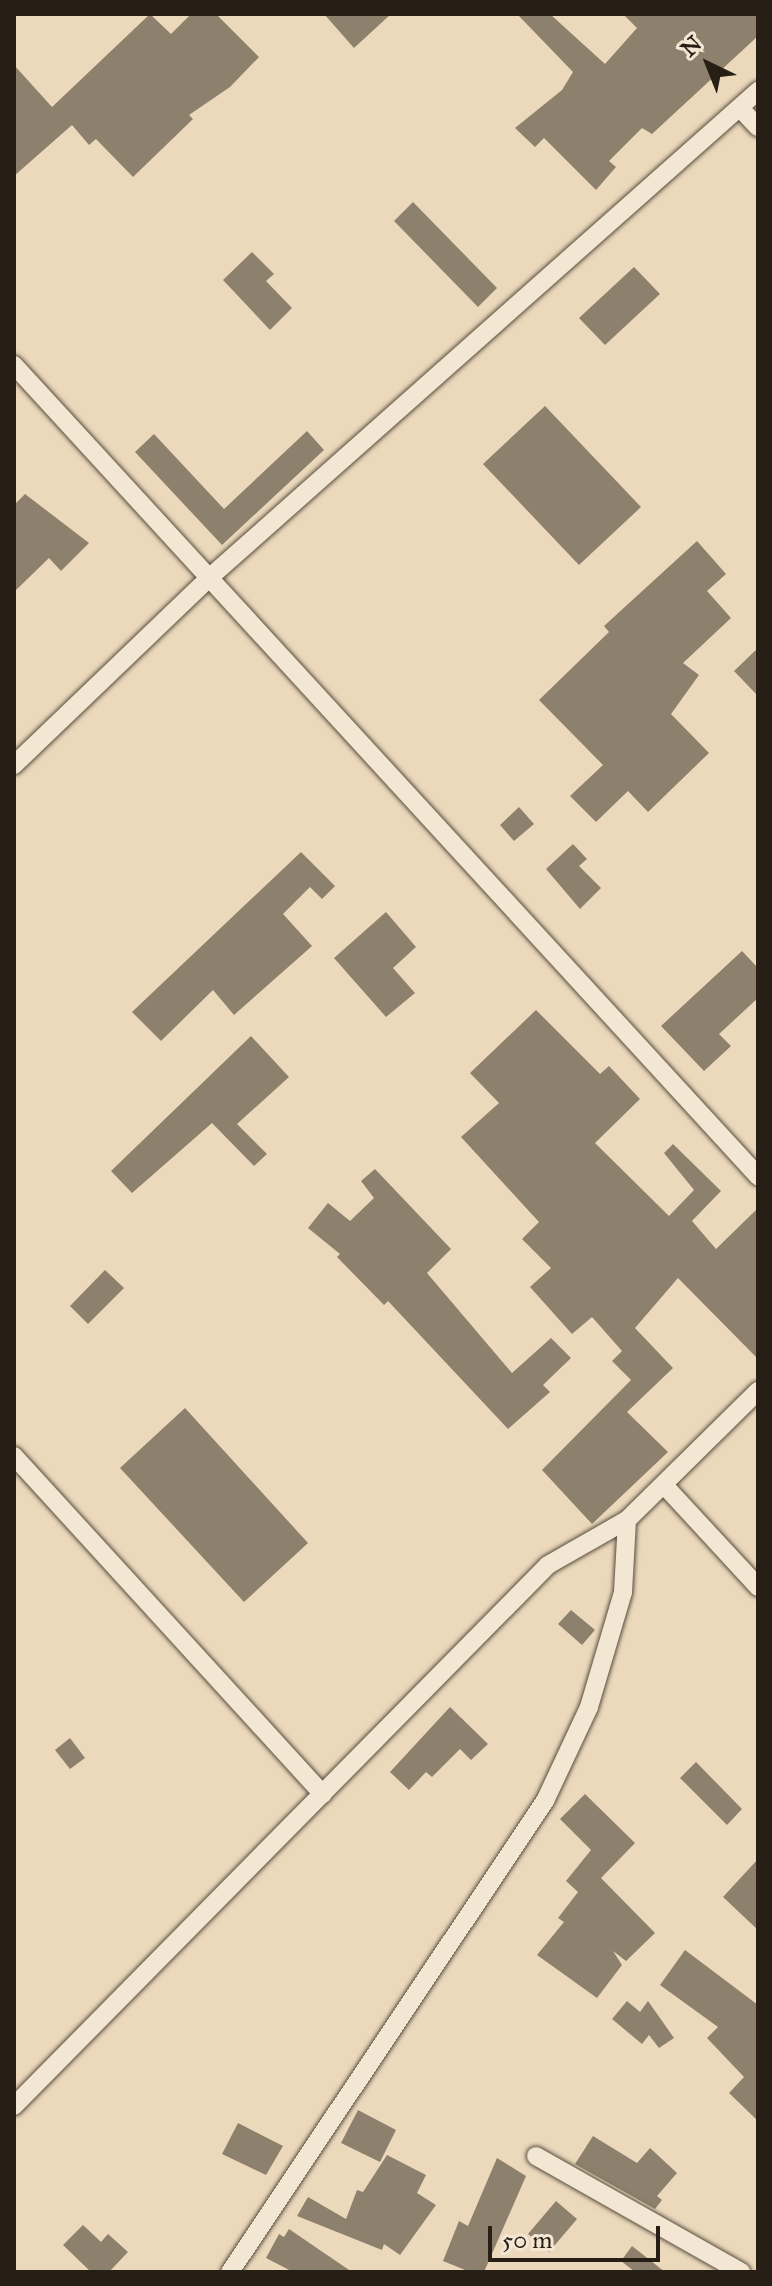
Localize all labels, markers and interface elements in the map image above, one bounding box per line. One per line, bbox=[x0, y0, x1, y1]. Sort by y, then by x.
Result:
north arrow bbox=[668, 24, 748, 104]
text: N bbox=[675, 30, 707, 62]
scale bar bbox=[492, 2210, 664, 2260]
text: 50 m bbox=[502, 2225, 552, 2255]

